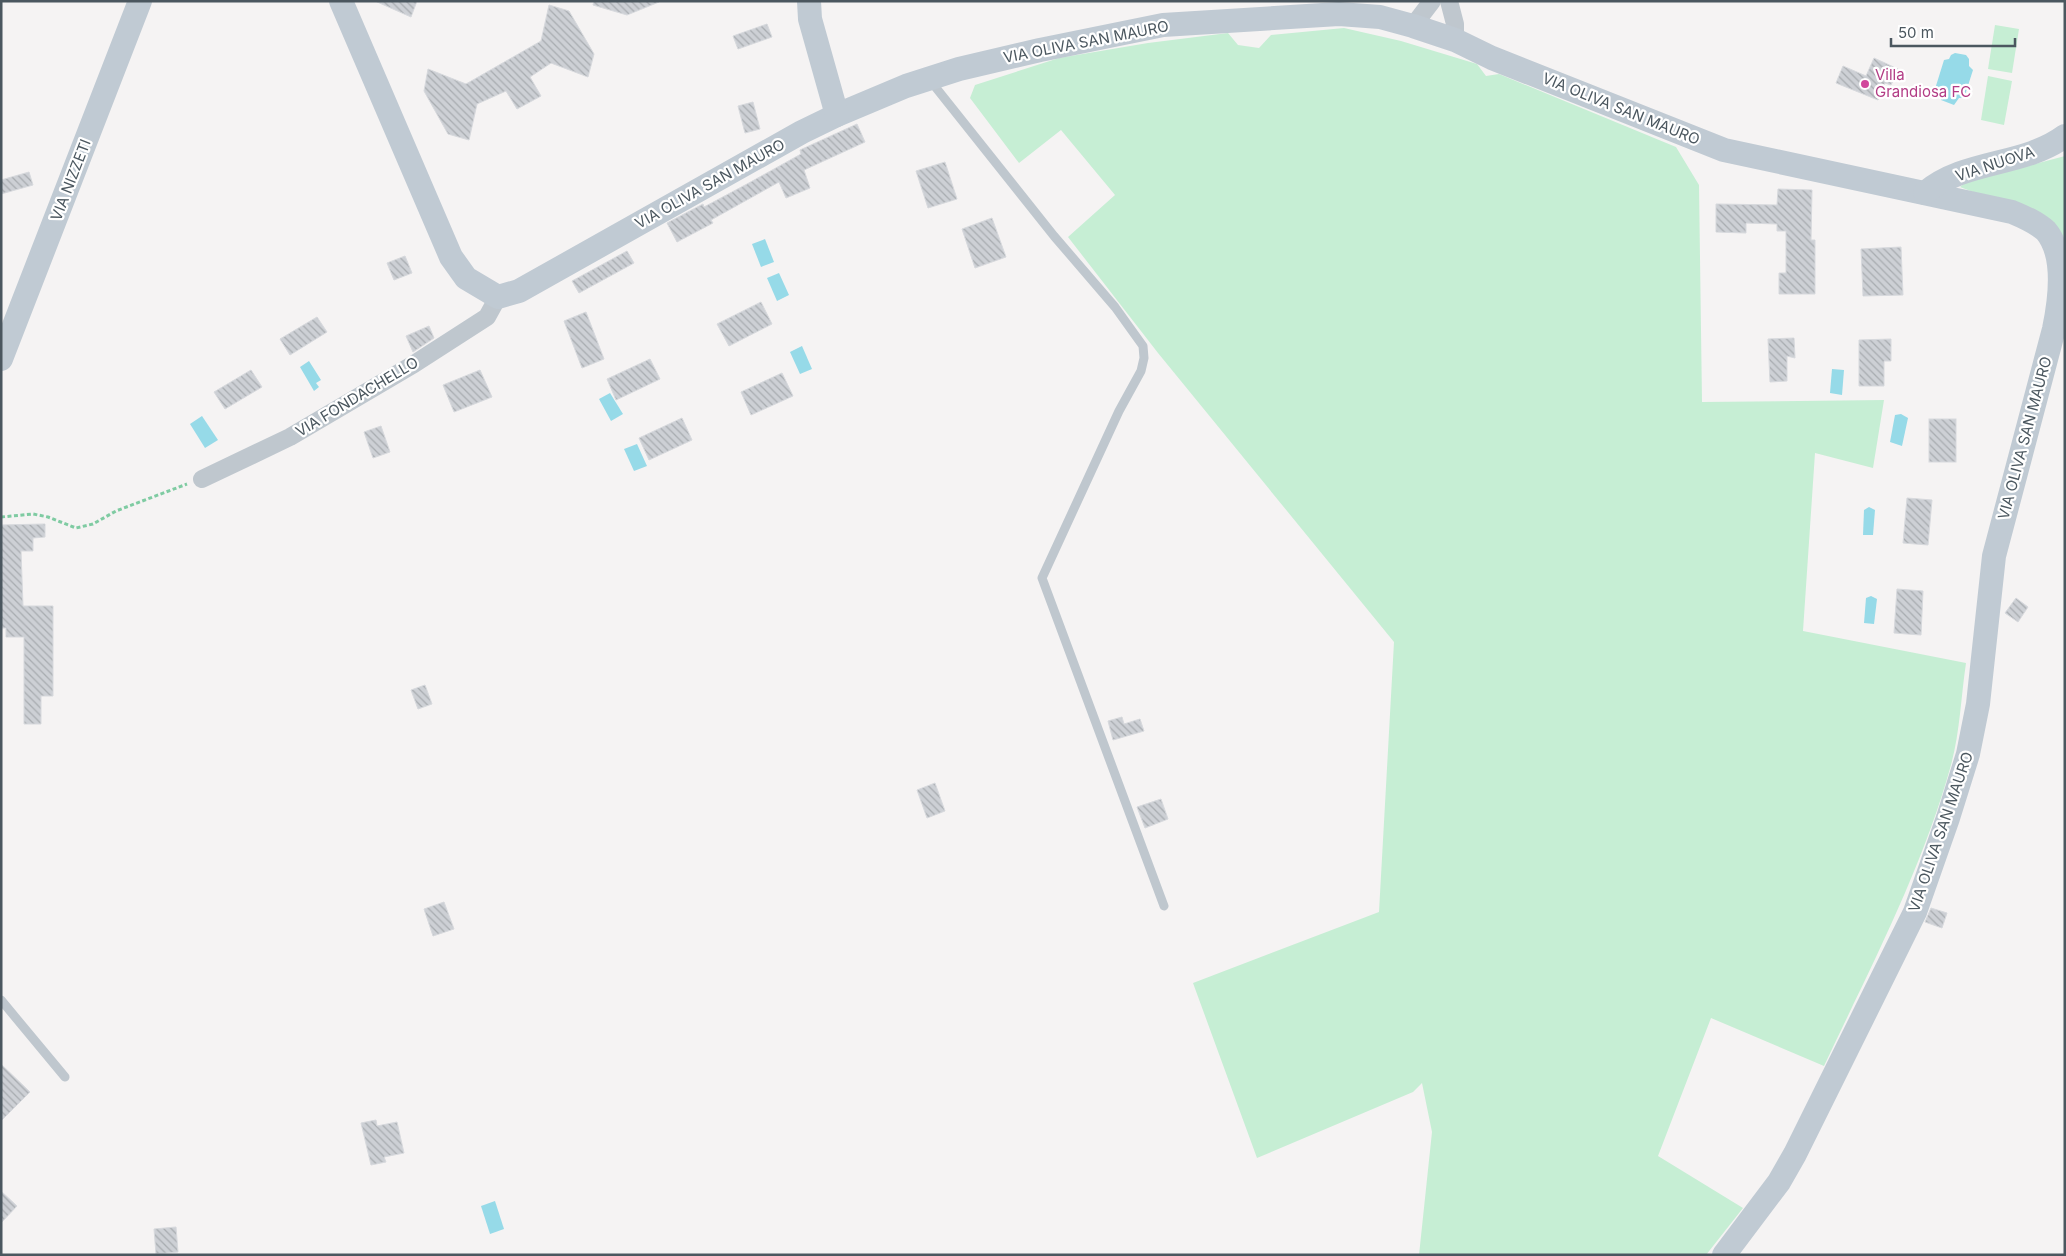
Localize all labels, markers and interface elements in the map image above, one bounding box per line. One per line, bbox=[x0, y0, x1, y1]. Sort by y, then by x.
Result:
scale bar bbox=[1891, 15, 2015, 47]
street label: VIA OLIVA SAN MAURO bbox=[1002, 16, 1170, 67]
text: 50 m bbox=[1898, 23, 1934, 42]
place label: Villa Grandiosa FC bbox=[1875, 65, 1971, 101]
street label: VIA OLIVA SAN MAURO bbox=[1540, 68, 1703, 149]
marker: Villa Grandiosa FC bbox=[1859, 78, 1871, 90]
street label: VIA OLIVA SAN MAURO bbox=[632, 134, 788, 233]
street label: VIA NIZZETI bbox=[46, 136, 95, 223]
street label: VIA NUOVA bbox=[1953, 142, 2037, 185]
street label: VIA FONDACHELLO bbox=[292, 352, 422, 441]
street label: VIA OLIVA SAN MAURO bbox=[1994, 354, 2055, 522]
street label: VIA OLIVA SAN MAURO bbox=[1904, 749, 1977, 914]

